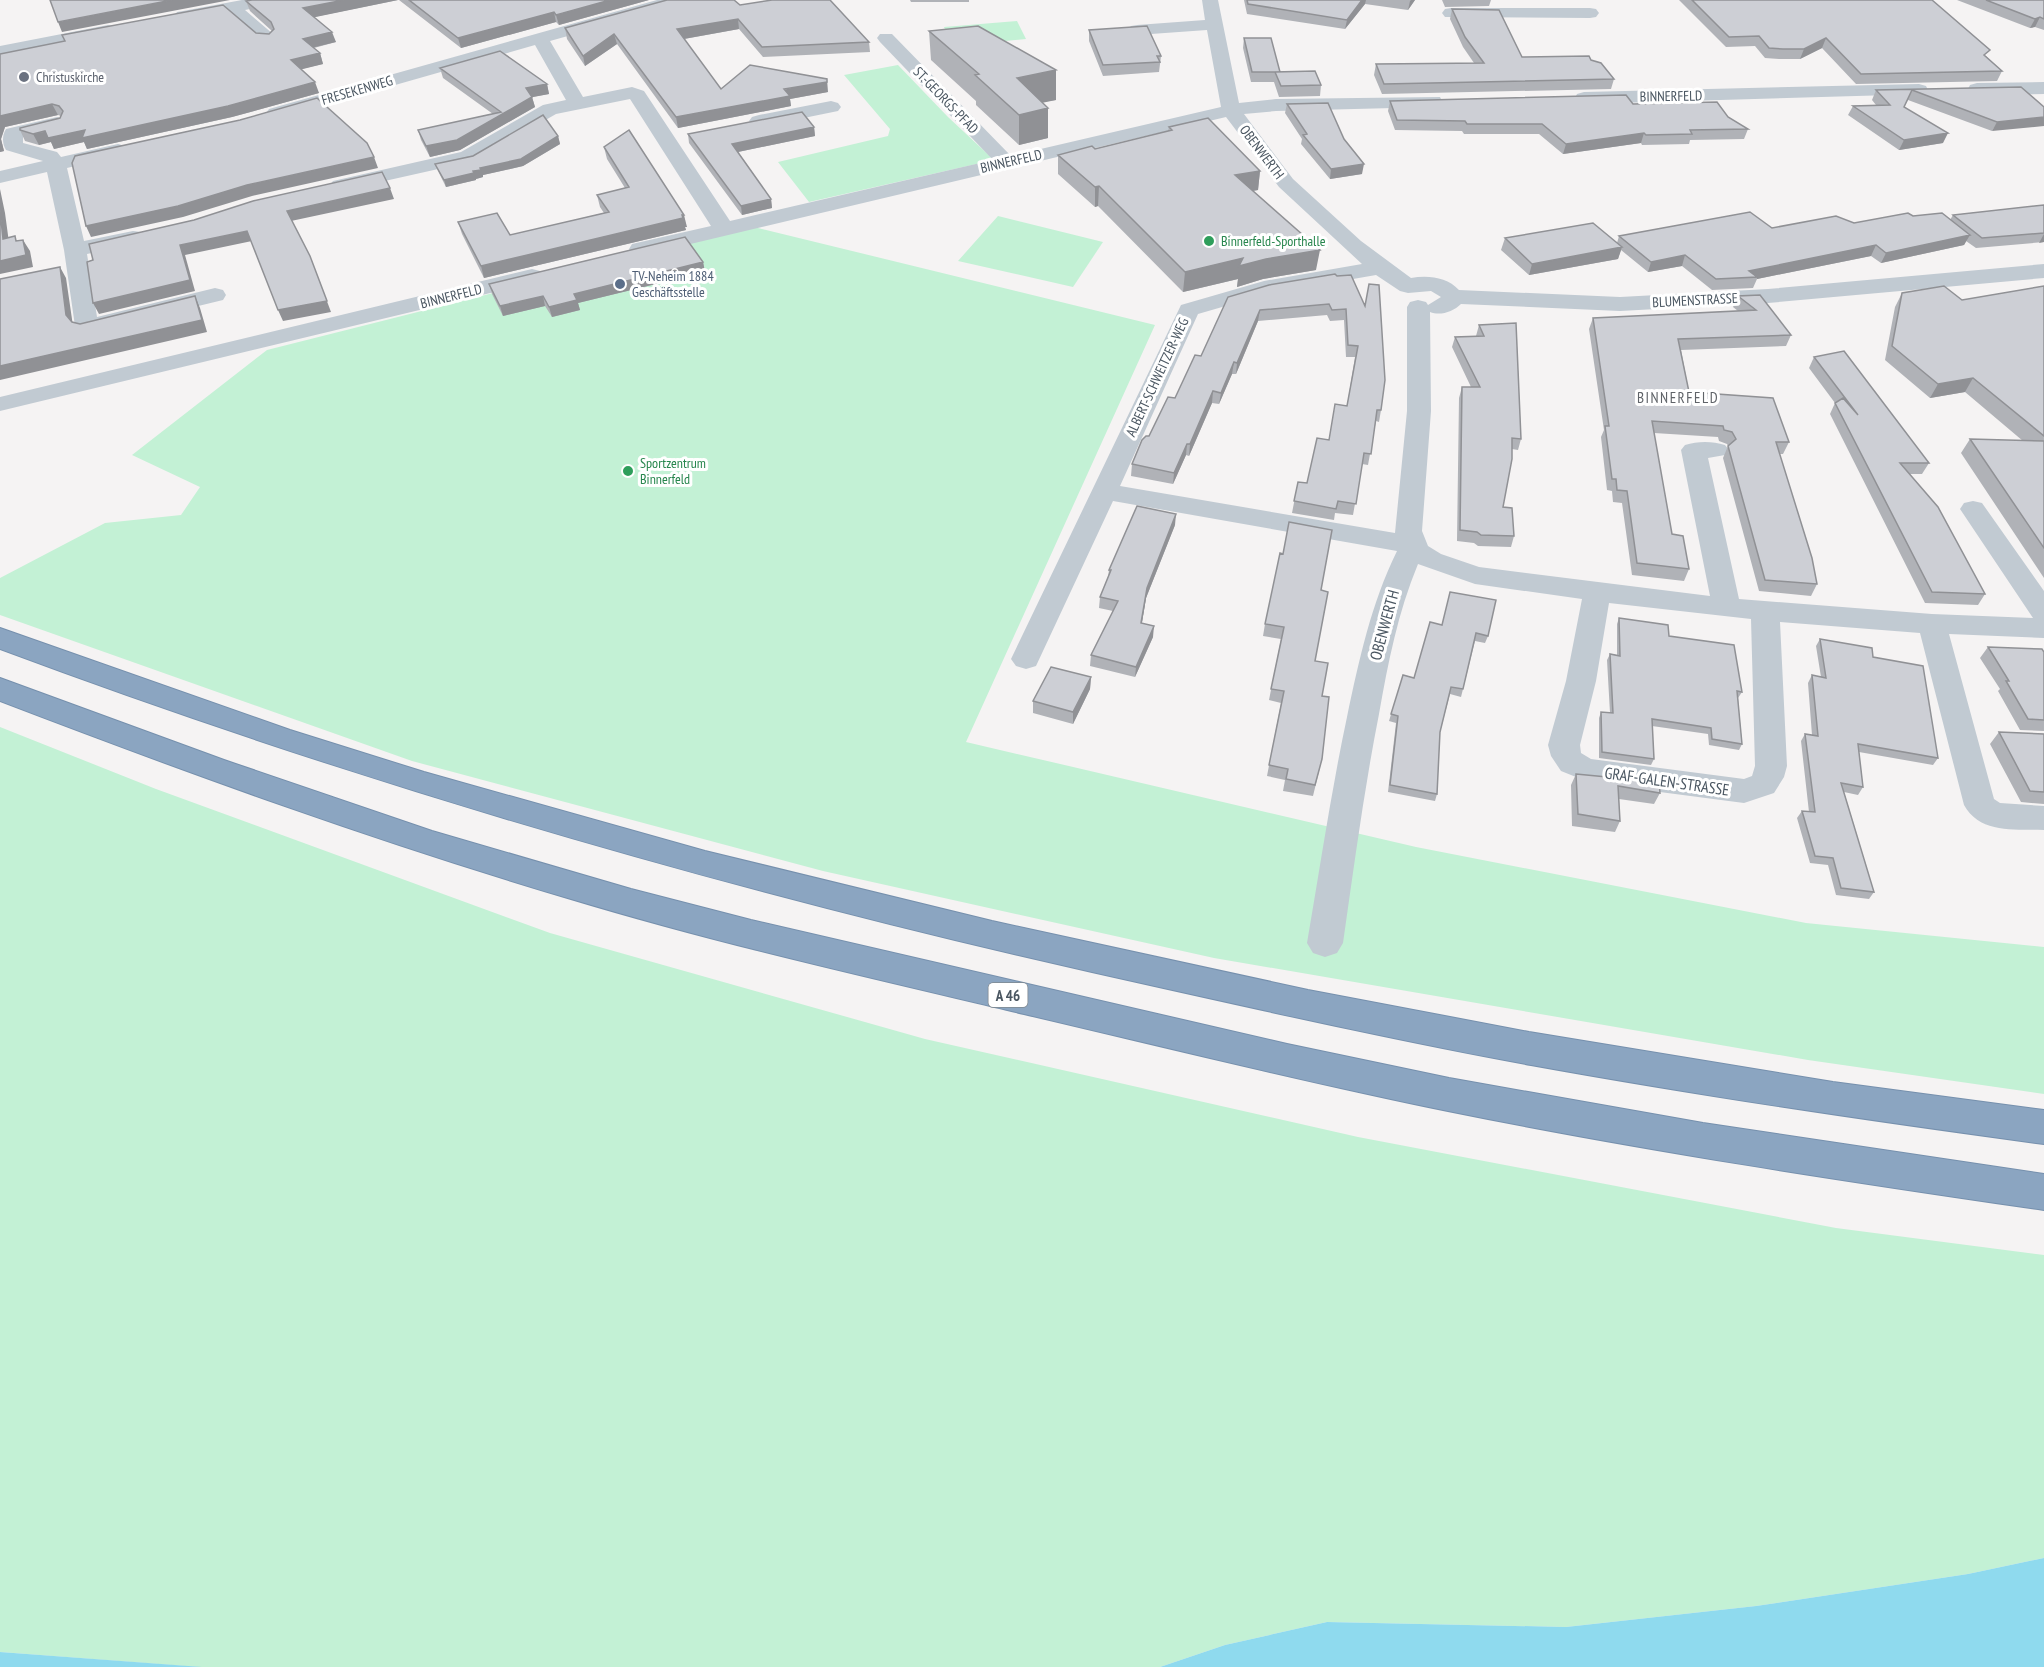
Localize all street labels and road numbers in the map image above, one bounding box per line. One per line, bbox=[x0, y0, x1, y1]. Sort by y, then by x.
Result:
street label: ST.-GEORGS-PFAD bbox=[910, 63, 982, 137]
street label: FRESEKENWEG bbox=[319, 71, 395, 109]
street label: BINNERFELD bbox=[1640, 86, 1702, 106]
street label: OBENWERTH bbox=[1236, 121, 1288, 183]
street label: BINNERFELD bbox=[978, 145, 1044, 177]
street label: BINNERFELD bbox=[418, 280, 484, 312]
street label: BLUMENSTRASSE bbox=[1652, 289, 1738, 311]
street label: ALBERT-SCHWEITZER-WEG bbox=[1122, 315, 1192, 439]
street label: OBENWERTH bbox=[1365, 588, 1403, 662]
street label: GRAF-GALEN-STRASSE bbox=[1603, 762, 1731, 800]
road number: A 46 bbox=[988, 983, 1028, 1007]

